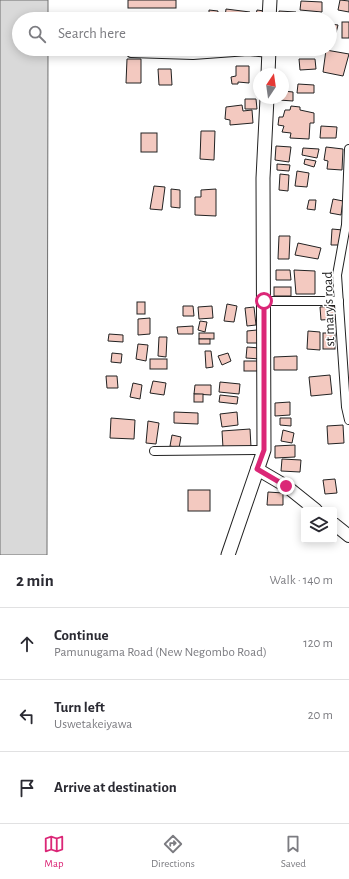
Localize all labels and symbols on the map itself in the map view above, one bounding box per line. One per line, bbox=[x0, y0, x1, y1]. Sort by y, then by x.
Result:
north arrow bbox=[253, 68, 289, 104]
street label: st mary's road bbox=[321, 271, 337, 347]
route start bbox=[255, 292, 273, 310]
route end bbox=[277, 477, 295, 495]

